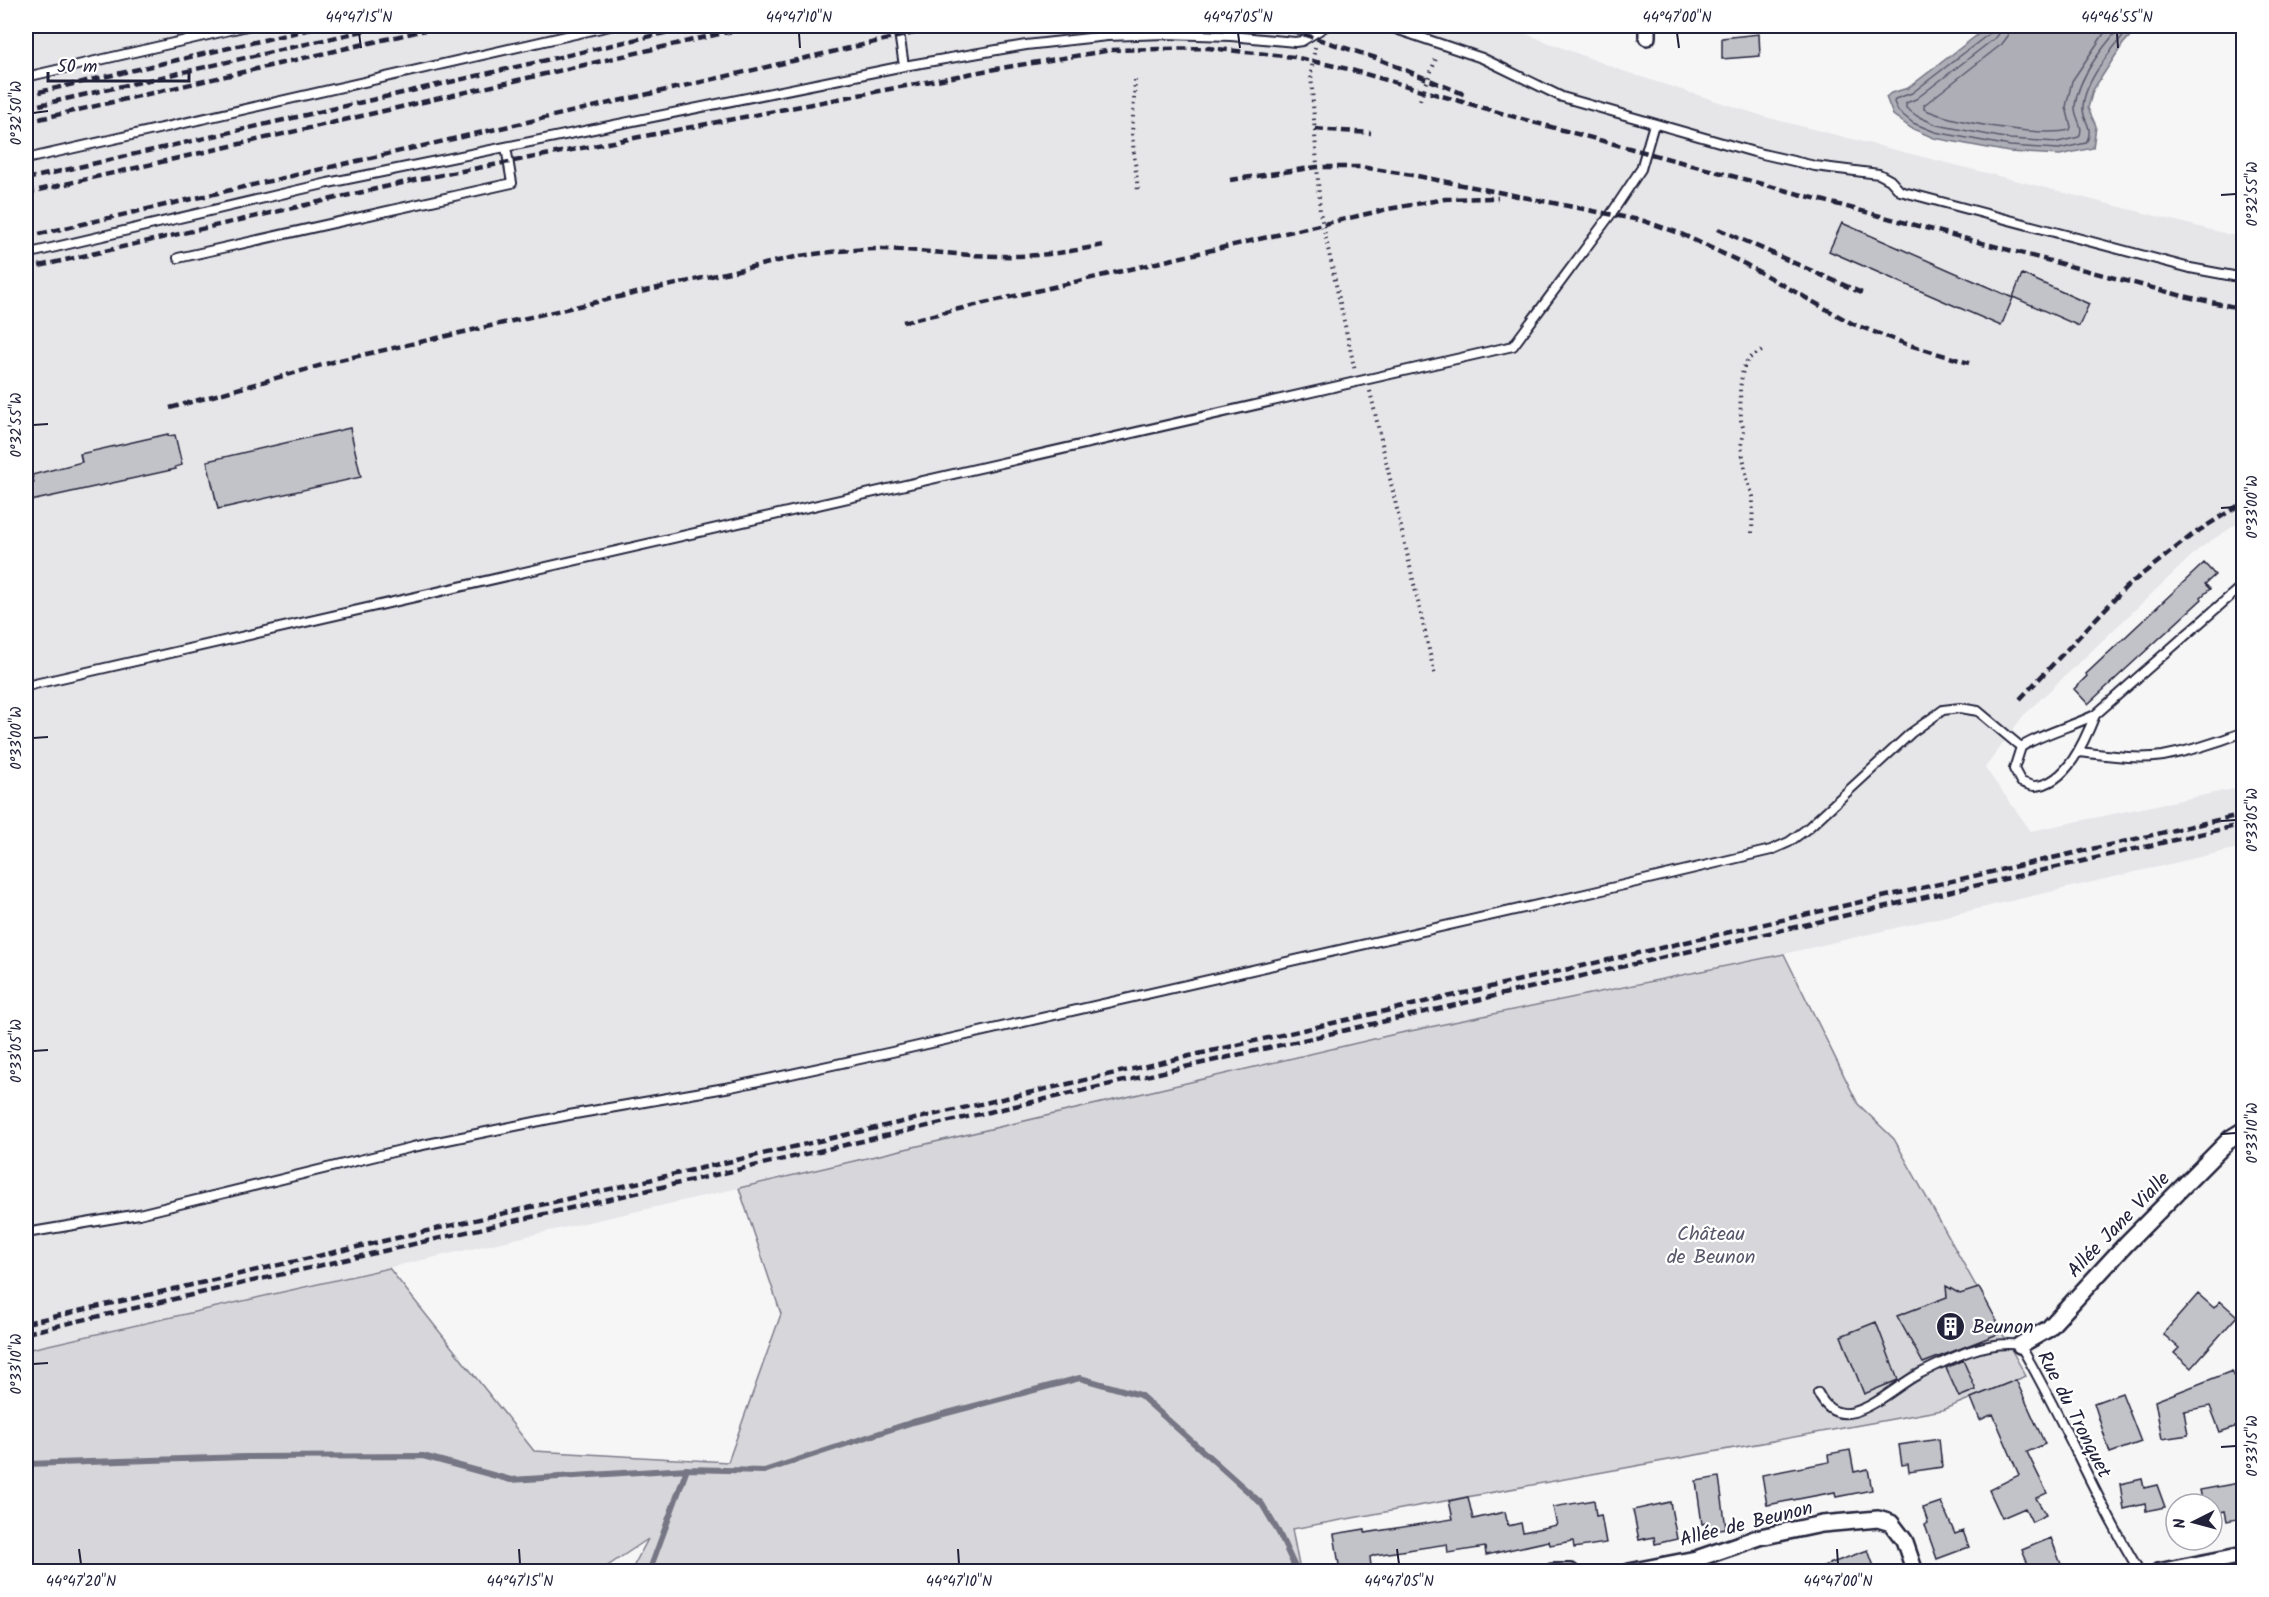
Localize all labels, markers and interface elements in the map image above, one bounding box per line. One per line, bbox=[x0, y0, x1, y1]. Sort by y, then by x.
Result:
text: 44°47'15"N bbox=[326, 6, 392, 30]
text: 44°47'10"N bbox=[766, 6, 832, 30]
text: 44°47'05"N bbox=[1203, 6, 1273, 30]
text: 44°47'00"N bbox=[1642, 6, 1712, 30]
text: 44°46'55"N bbox=[2081, 6, 2153, 30]
scale bar bbox=[48, 45, 189, 83]
text: 50 m bbox=[57, 53, 97, 82]
text: 0°32'50"W bbox=[5, 81, 29, 145]
text: 0°32'55"W bbox=[2241, 161, 2265, 226]
text: 0°32'55"W bbox=[5, 392, 29, 457]
text: 0°33'00"W bbox=[2241, 475, 2265, 539]
text: 0°33'00"W bbox=[5, 706, 29, 770]
text: 0°33'05"W bbox=[2241, 788, 2265, 852]
text: 0°33'05"W bbox=[5, 1019, 29, 1083]
text: 0°33'10"W bbox=[2241, 1102, 2265, 1163]
street label: Allée Jane Vialle bbox=[2060, 1165, 2179, 1286]
park label: Château de Beunon bbox=[1667, 1219, 1755, 1274]
building icon: Beunon bbox=[1935, 1310, 1967, 1342]
place label: Beunon bbox=[1972, 1312, 2034, 1344]
text: 0°33'10"W bbox=[5, 1333, 29, 1394]
street label: Rue du Tronquet bbox=[2027, 1346, 2119, 1484]
text: 0°33'15"W bbox=[2241, 1415, 2265, 1477]
north arrow bbox=[2164, 1492, 2224, 1552]
street label: Allée de Beunon bbox=[1676, 1493, 1817, 1557]
text: N bbox=[2168, 1517, 2194, 1530]
text: 44°47'20"N bbox=[46, 1570, 116, 1594]
text: 44°47'15"N bbox=[487, 1570, 553, 1594]
text: 44°47'10"N bbox=[926, 1570, 992, 1594]
text: 44°47'05"N bbox=[1364, 1570, 1434, 1594]
text: 44°47'00"N bbox=[1803, 1570, 1873, 1594]

